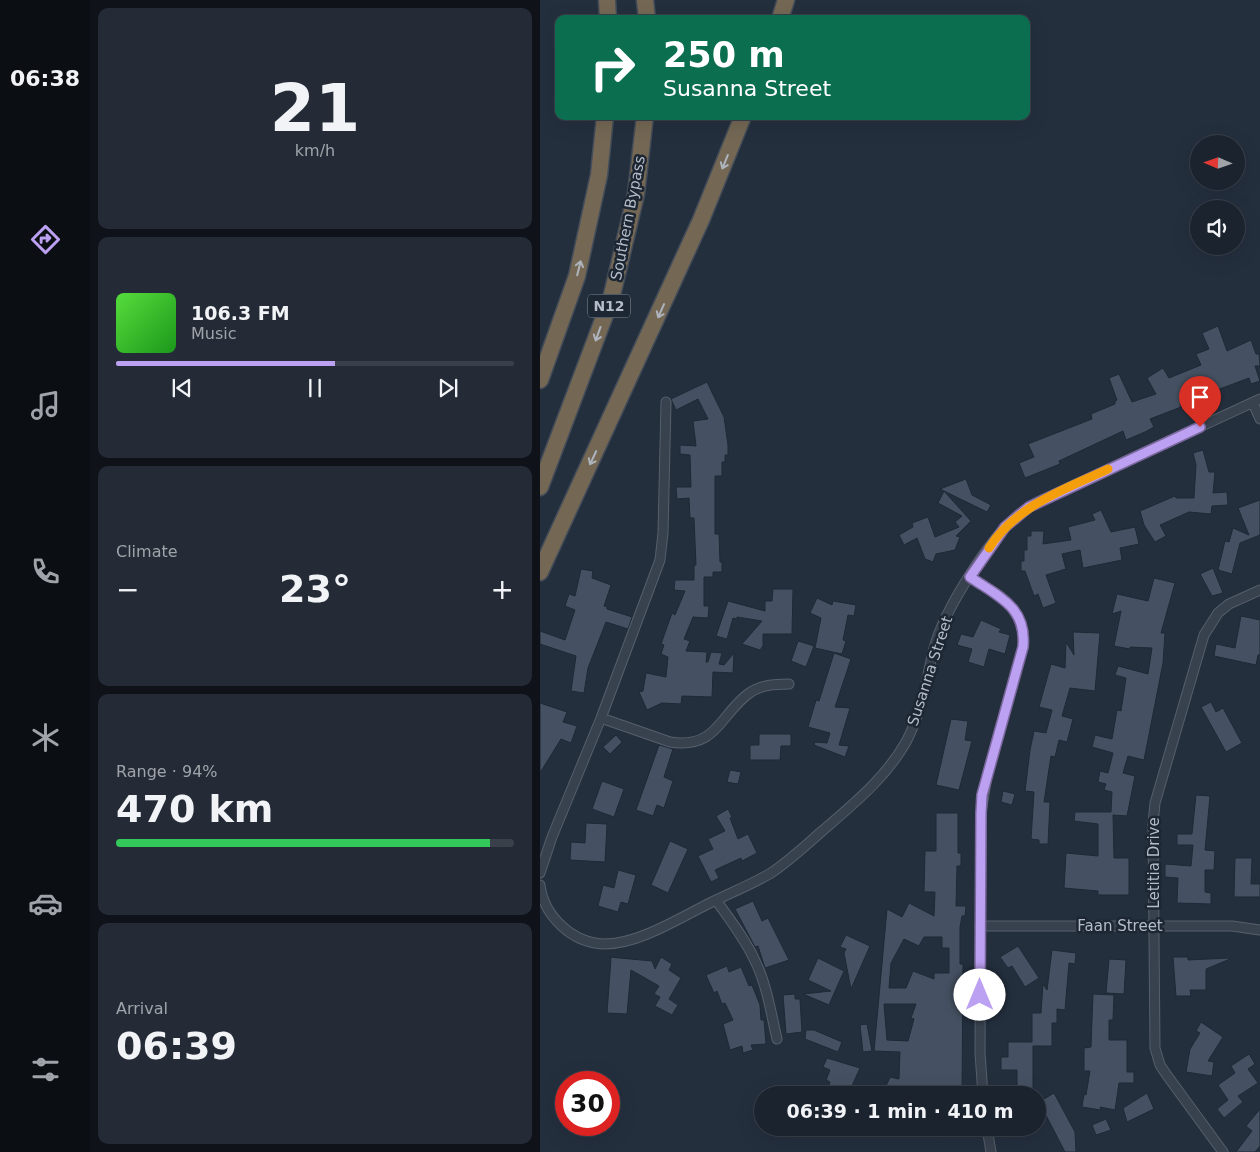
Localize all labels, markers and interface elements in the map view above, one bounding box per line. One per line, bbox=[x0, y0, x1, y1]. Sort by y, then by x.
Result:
icon: right bbox=[580, 35, 645, 100]
text: 250 m bbox=[663, 35, 785, 75]
text: 06:38 bbox=[10, 66, 80, 91]
text: 21 bbox=[270, 71, 360, 146]
text: Susanna Street bbox=[663, 76, 831, 101]
north arrow bbox=[1190, 135, 1245, 190]
map controls bbox=[1190, 135, 1245, 255]
text: km/h bbox=[295, 141, 335, 160]
street label: Southern Bypass bbox=[607, 154, 649, 282]
one-way arrow bbox=[719, 154, 728, 169]
button: sound bbox=[1190, 200, 1245, 255]
icon: directions bbox=[28, 222, 63, 257]
one-way arrow bbox=[575, 260, 584, 276]
road number: N12 bbox=[588, 294, 630, 318]
text: 106.3 FM bbox=[191, 302, 290, 324]
one-way arrow bbox=[655, 303, 665, 318]
text: Music bbox=[191, 324, 237, 343]
one-way arrow bbox=[593, 326, 603, 342]
icon: previous bbox=[168, 374, 196, 402]
icon: pause bbox=[301, 374, 329, 402]
icon: next bbox=[434, 374, 462, 402]
pin bbox=[1179, 376, 1221, 427]
icon: arrive bbox=[1186, 383, 1214, 411]
icon: music bbox=[28, 388, 63, 423]
one-way arrow bbox=[587, 450, 597, 465]
text: Climate bbox=[116, 542, 178, 561]
icon: phone bbox=[28, 554, 63, 589]
text: 23° bbox=[279, 567, 351, 611]
text: − bbox=[116, 573, 139, 606]
text: + bbox=[491, 573, 514, 606]
street label: Susanna Street bbox=[904, 614, 956, 728]
icon: climate bbox=[28, 720, 63, 755]
text: Range · 94% bbox=[116, 762, 218, 781]
text: 470 km bbox=[116, 787, 273, 831]
street label: Letitia Drive bbox=[1145, 817, 1163, 909]
icon: car bbox=[28, 886, 63, 921]
street label: Faan Street bbox=[1077, 917, 1163, 935]
position arrow bbox=[953, 968, 1005, 1020]
text: Arrival bbox=[116, 999, 168, 1018]
text: 06:39 bbox=[116, 1024, 237, 1068]
icon: filters bbox=[28, 1052, 63, 1087]
speed limit sign: 30 bbox=[555, 1071, 620, 1136]
text: 06:39 · 1 min · 410 m bbox=[786, 1100, 1014, 1122]

